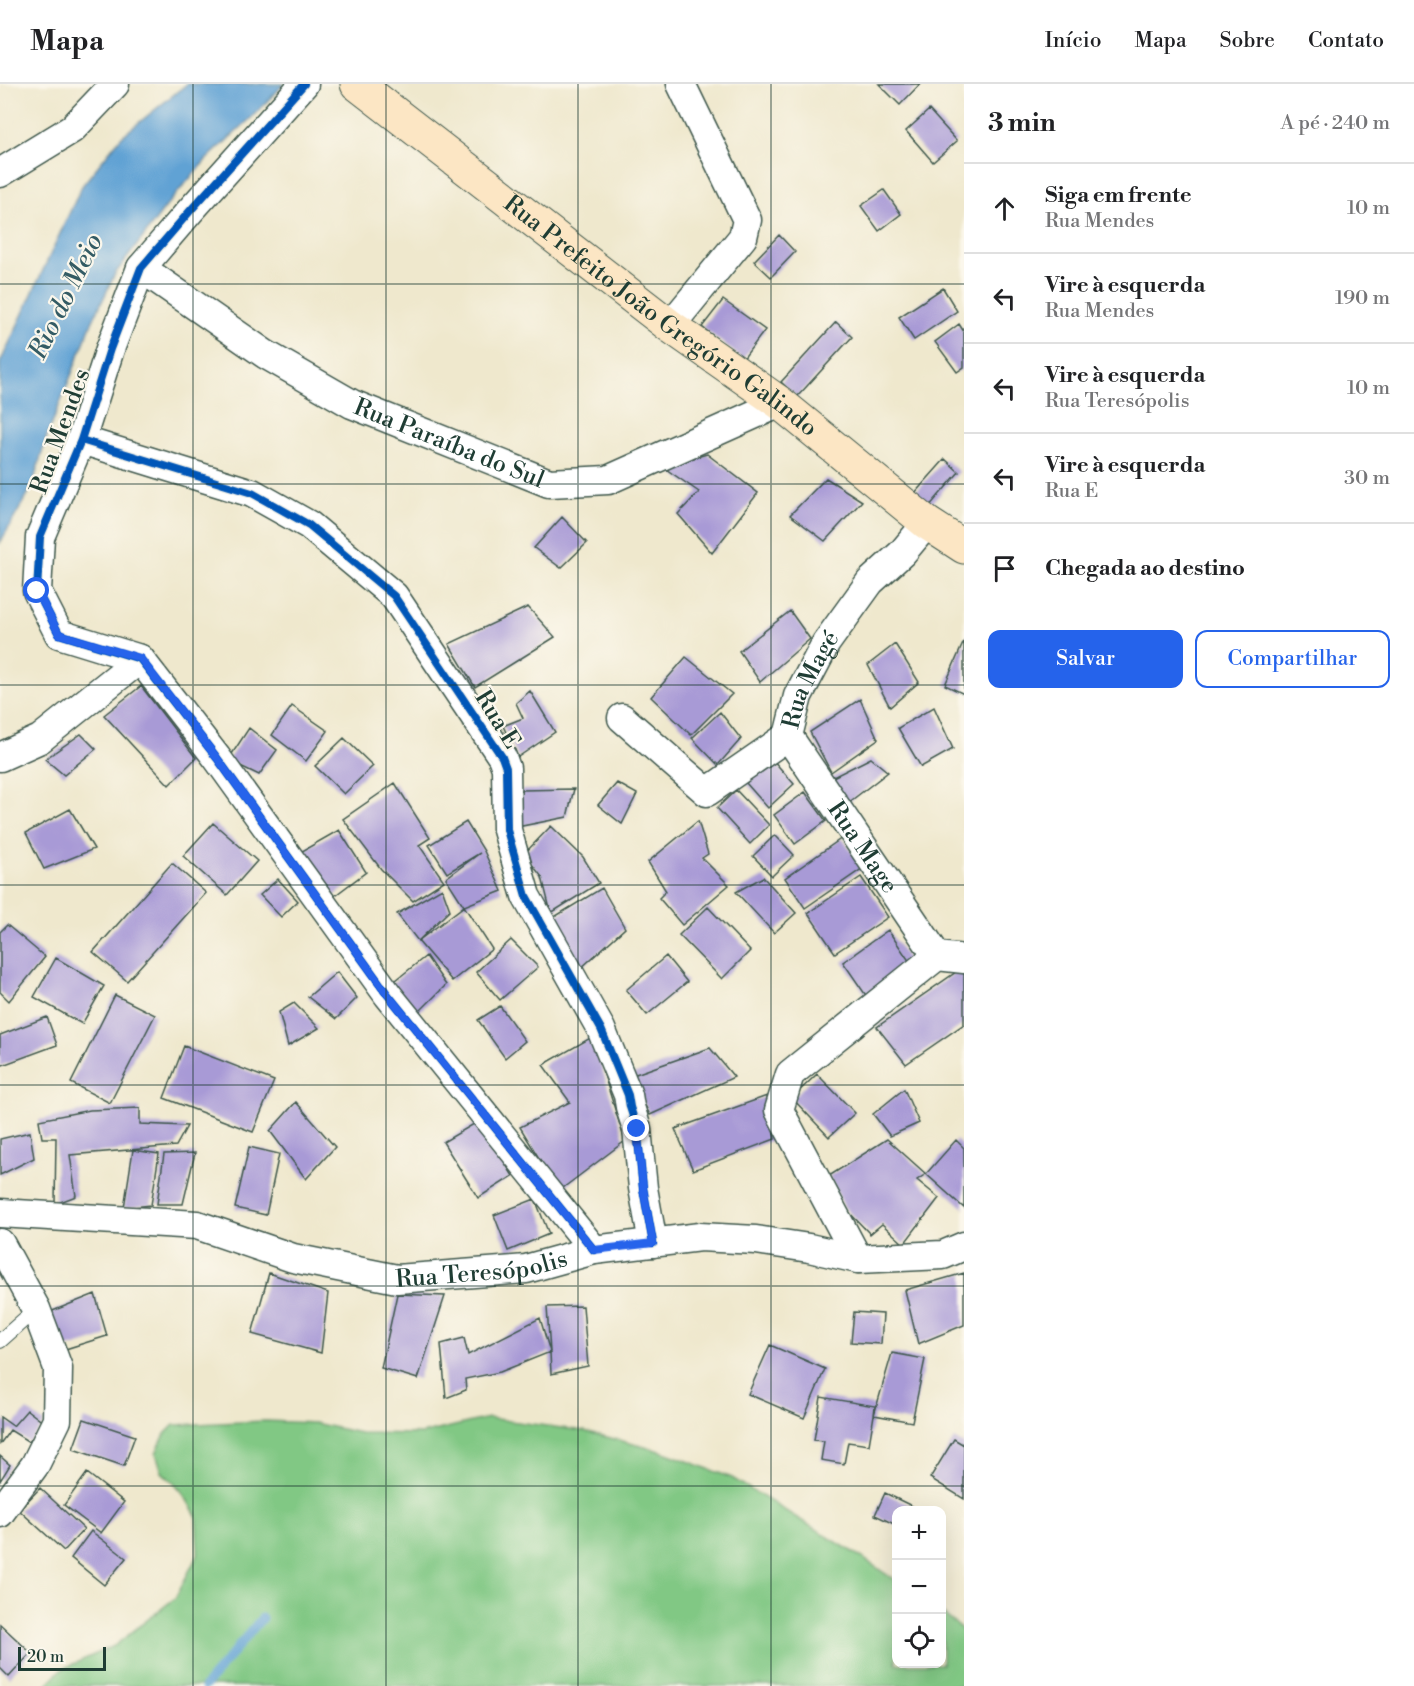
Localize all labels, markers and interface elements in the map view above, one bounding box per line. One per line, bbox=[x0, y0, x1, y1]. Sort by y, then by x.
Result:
text: Mapa bbox=[30, 24, 104, 59]
text: Início bbox=[1045, 28, 1102, 54]
text: Mapa bbox=[1135, 28, 1187, 54]
text: Sobre bbox=[1220, 28, 1275, 54]
text: Contato bbox=[1308, 28, 1384, 54]
text: 3 min bbox=[988, 107, 1056, 139]
text: A pé · 240 m bbox=[1281, 111, 1390, 136]
text: Siga em frente bbox=[1045, 182, 1192, 209]
street label: Rua Prefeito João Gregório Galindo bbox=[497, 189, 823, 443]
icon: ahead bbox=[988, 192, 1021, 225]
text: 10 m bbox=[1347, 196, 1390, 221]
text: Rua Mendes bbox=[1045, 209, 1154, 234]
water label: Rio do Meio bbox=[21, 228, 110, 365]
text: Vire à esquerda bbox=[1045, 272, 1205, 299]
icon: left bbox=[988, 282, 1021, 315]
text: 190 m bbox=[1335, 286, 1390, 311]
text: Rua Mendes bbox=[1045, 299, 1154, 324]
text: Vire à esquerda bbox=[1045, 362, 1205, 389]
street label: Rua Mendes bbox=[24, 365, 97, 498]
icon: left bbox=[988, 372, 1021, 405]
text: 10 m bbox=[1347, 376, 1390, 401]
text: Rua Teresópolis bbox=[1045, 389, 1189, 414]
street label: Rua Paraíba do Sul bbox=[349, 392, 548, 496]
text: Vire à esquerda bbox=[1045, 452, 1205, 479]
icon: left bbox=[988, 462, 1021, 495]
text: 30 m bbox=[1344, 466, 1390, 491]
text: Rua E bbox=[1045, 479, 1098, 504]
icon: arrive bbox=[988, 552, 1021, 585]
text: Chegada ao destino bbox=[1045, 555, 1245, 582]
route start bbox=[23, 577, 49, 603]
street label: Rua Magé bbox=[776, 625, 846, 732]
button: Salvar bbox=[988, 630, 1183, 688]
button: Compartilhar bbox=[1195, 630, 1390, 688]
street label: Rua E bbox=[467, 684, 527, 755]
street label: Rua Mage bbox=[820, 796, 904, 899]
route end bbox=[623, 1115, 649, 1141]
street label: Rua Teresópolis bbox=[394, 1244, 571, 1295]
map controls bbox=[892, 1506, 946, 1668]
button: + bbox=[892, 1506, 946, 1560]
button: − bbox=[892, 1560, 946, 1614]
button: locate bbox=[892, 1614, 946, 1668]
scale bar bbox=[18, 1644, 106, 1672]
text: 20 m bbox=[27, 1647, 64, 1667]

